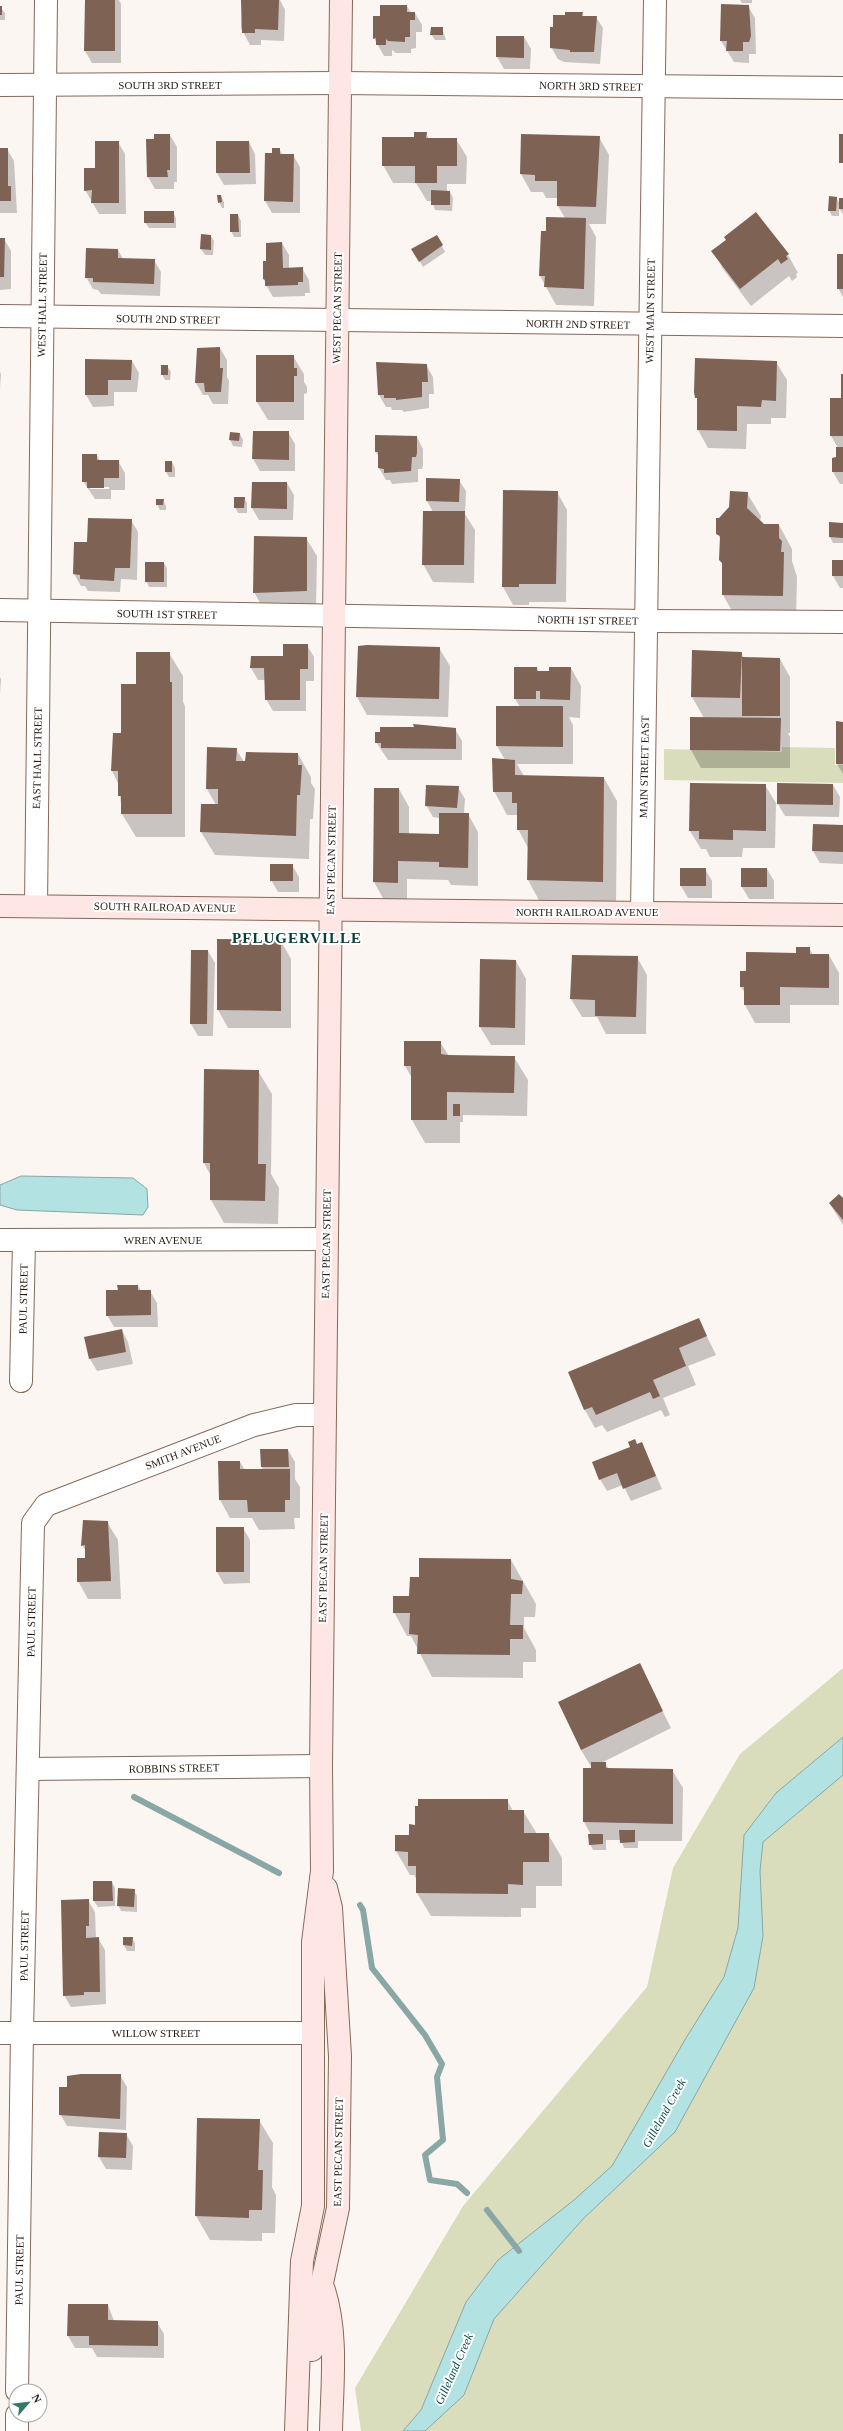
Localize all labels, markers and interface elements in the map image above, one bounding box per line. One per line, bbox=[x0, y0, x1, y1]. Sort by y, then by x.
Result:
street label: SOUTH 3RD STREET bbox=[118, 79, 222, 91]
street label: NORTH 3RD STREET bbox=[539, 79, 643, 93]
street label: WEST HALL STREET bbox=[35, 252, 49, 357]
street label: WEST PECAN STREET bbox=[330, 252, 344, 364]
street label: WEST MAIN STREET bbox=[643, 258, 657, 364]
street label: SOUTH 2ND STREET bbox=[116, 312, 220, 326]
street label: NORTH 2ND STREET bbox=[526, 317, 631, 331]
street label: SOUTH 1ST STREET bbox=[117, 607, 218, 621]
street label: NORTH 1ST STREET bbox=[537, 613, 639, 627]
street label: EAST HALL STREET bbox=[30, 707, 44, 809]
street label: MAIN STREET EAST bbox=[637, 715, 651, 818]
street label: EAST PECAN STREET bbox=[324, 805, 338, 915]
street label: SOUTH RAILROAD AVENUE bbox=[94, 900, 236, 914]
street label: NORTH RAILROAD AVENUE bbox=[516, 906, 659, 918]
district label: PFLUGERVILLE bbox=[232, 930, 362, 946]
street label: EAST PECAN STREET bbox=[319, 1189, 333, 1299]
street label: WREN AVENUE bbox=[124, 1234, 202, 1246]
street label: PAUL STREET bbox=[16, 1263, 30, 1334]
street label: SMITH AVENUE bbox=[143, 1432, 223, 1472]
street label: EAST PECAN STREET bbox=[316, 1513, 330, 1623]
street label: PAUL STREET bbox=[24, 1586, 38, 1657]
street label: ROBBINS STREET bbox=[129, 1761, 220, 1775]
street label: PAUL STREET bbox=[17, 1910, 31, 1981]
street label: WILLOW STREET bbox=[112, 2027, 201, 2039]
water label: Gilleland Creek bbox=[639, 2076, 689, 2150]
street label: EAST PECAN STREET bbox=[331, 2097, 345, 2207]
street label: PAUL STREET bbox=[12, 2234, 26, 2305]
water label: Gilleland Creek bbox=[432, 2331, 476, 2407]
north arrow bbox=[8, 2383, 48, 2423]
text: N bbox=[30, 2392, 44, 2405]

